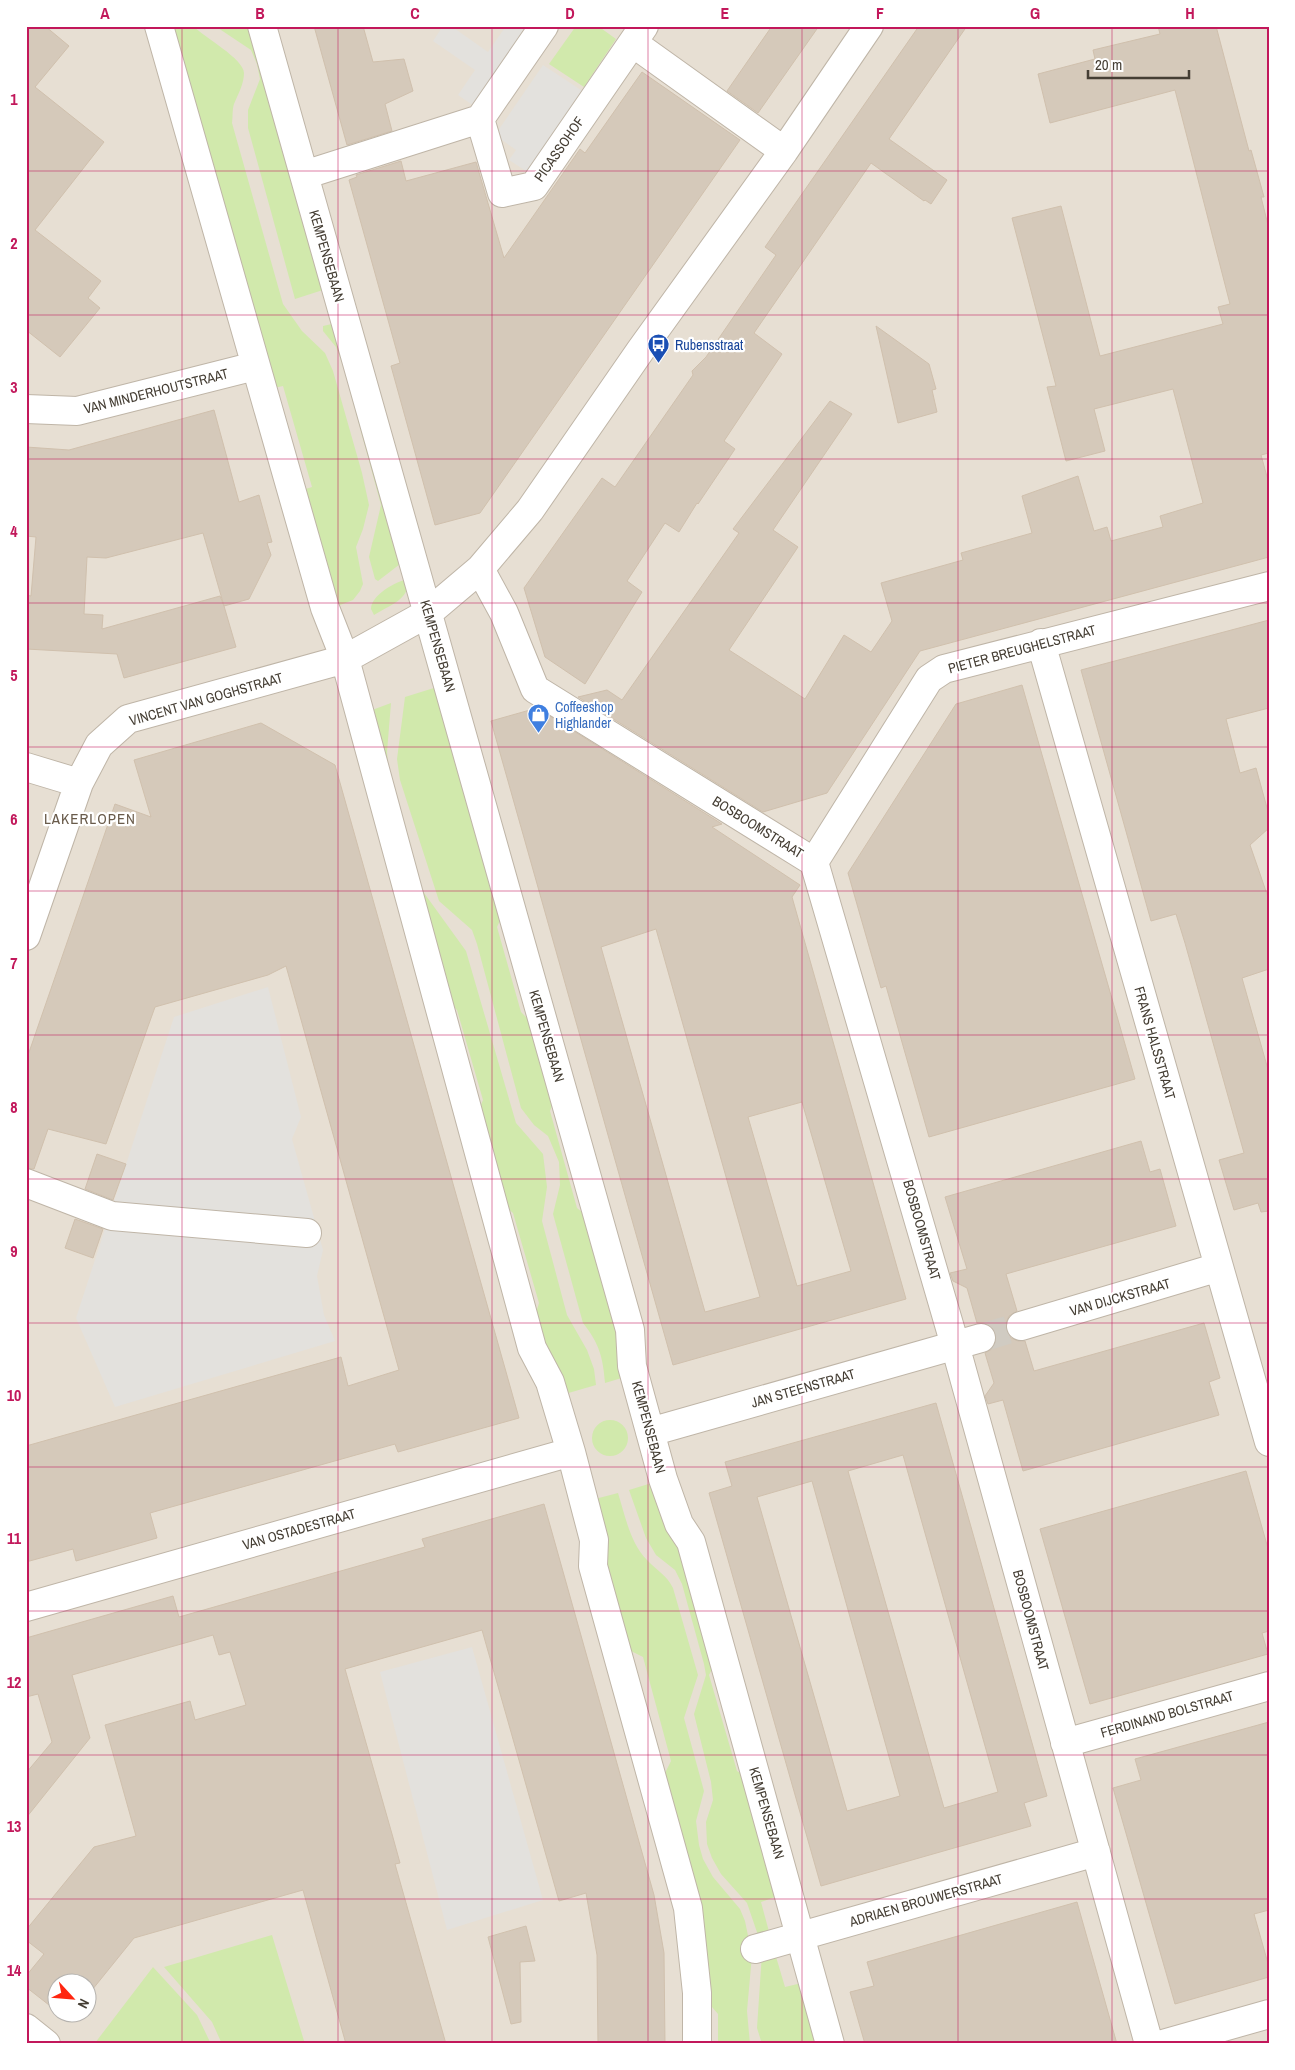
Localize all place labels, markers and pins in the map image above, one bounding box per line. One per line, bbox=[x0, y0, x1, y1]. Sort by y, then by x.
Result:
bus stop icon: Rubensstraat bbox=[647, 333, 671, 364]
place label: Rubensstraat bbox=[675, 336, 743, 354]
place label: Coffeeshop Highlander bbox=[555, 698, 614, 732]
shop icon: Coffeeshop Highlander bbox=[527, 703, 551, 734]

